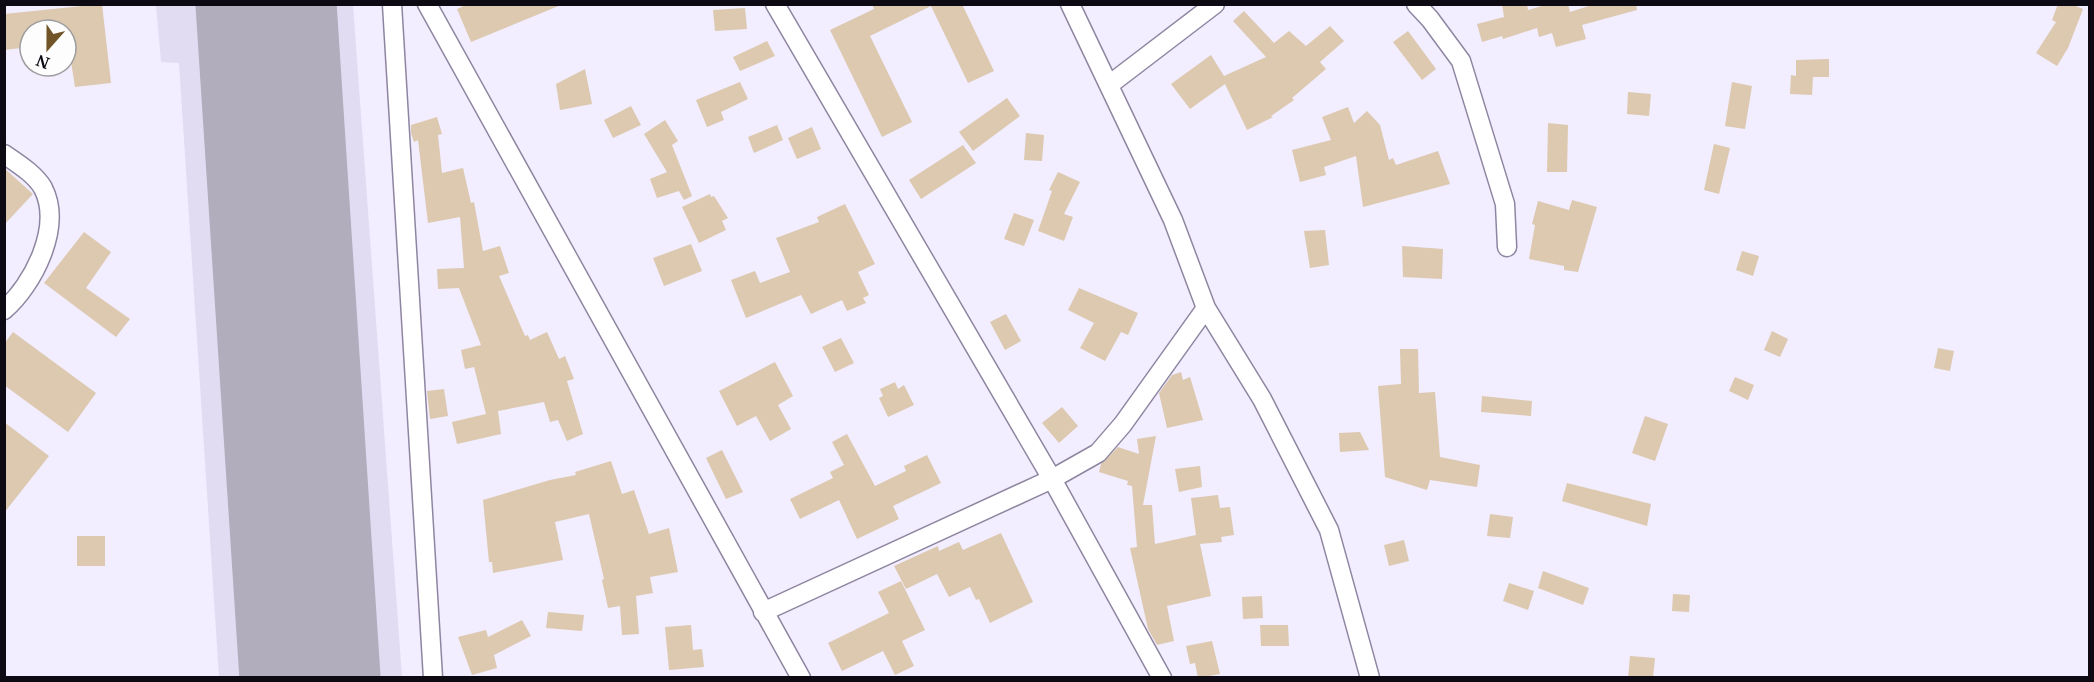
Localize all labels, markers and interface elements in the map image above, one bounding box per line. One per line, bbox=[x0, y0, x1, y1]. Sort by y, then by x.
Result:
north arrow bbox=[18, 18, 78, 78]
text: N bbox=[32, 49, 52, 75]

